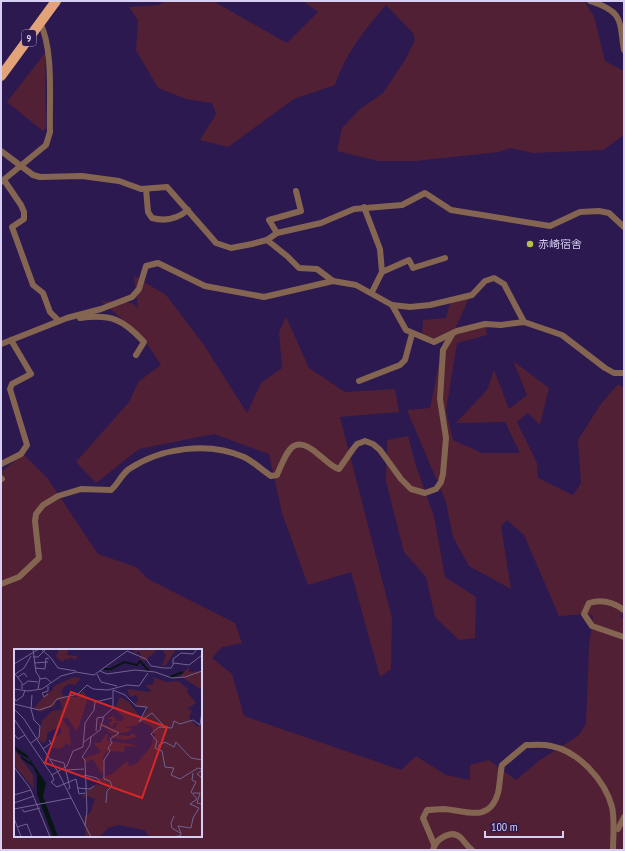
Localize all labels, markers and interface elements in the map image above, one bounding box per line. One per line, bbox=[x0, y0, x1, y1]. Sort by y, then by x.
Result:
road number: 9 bbox=[22, 30, 36, 46]
place label: 赤崎宿舎 bbox=[538, 237, 582, 251]
marker: 赤崎宿舎 bbox=[525, 239, 535, 249]
inset map bbox=[14, 649, 202, 837]
scale bar bbox=[485, 813, 563, 839]
text: 100 m bbox=[491, 819, 518, 834]

